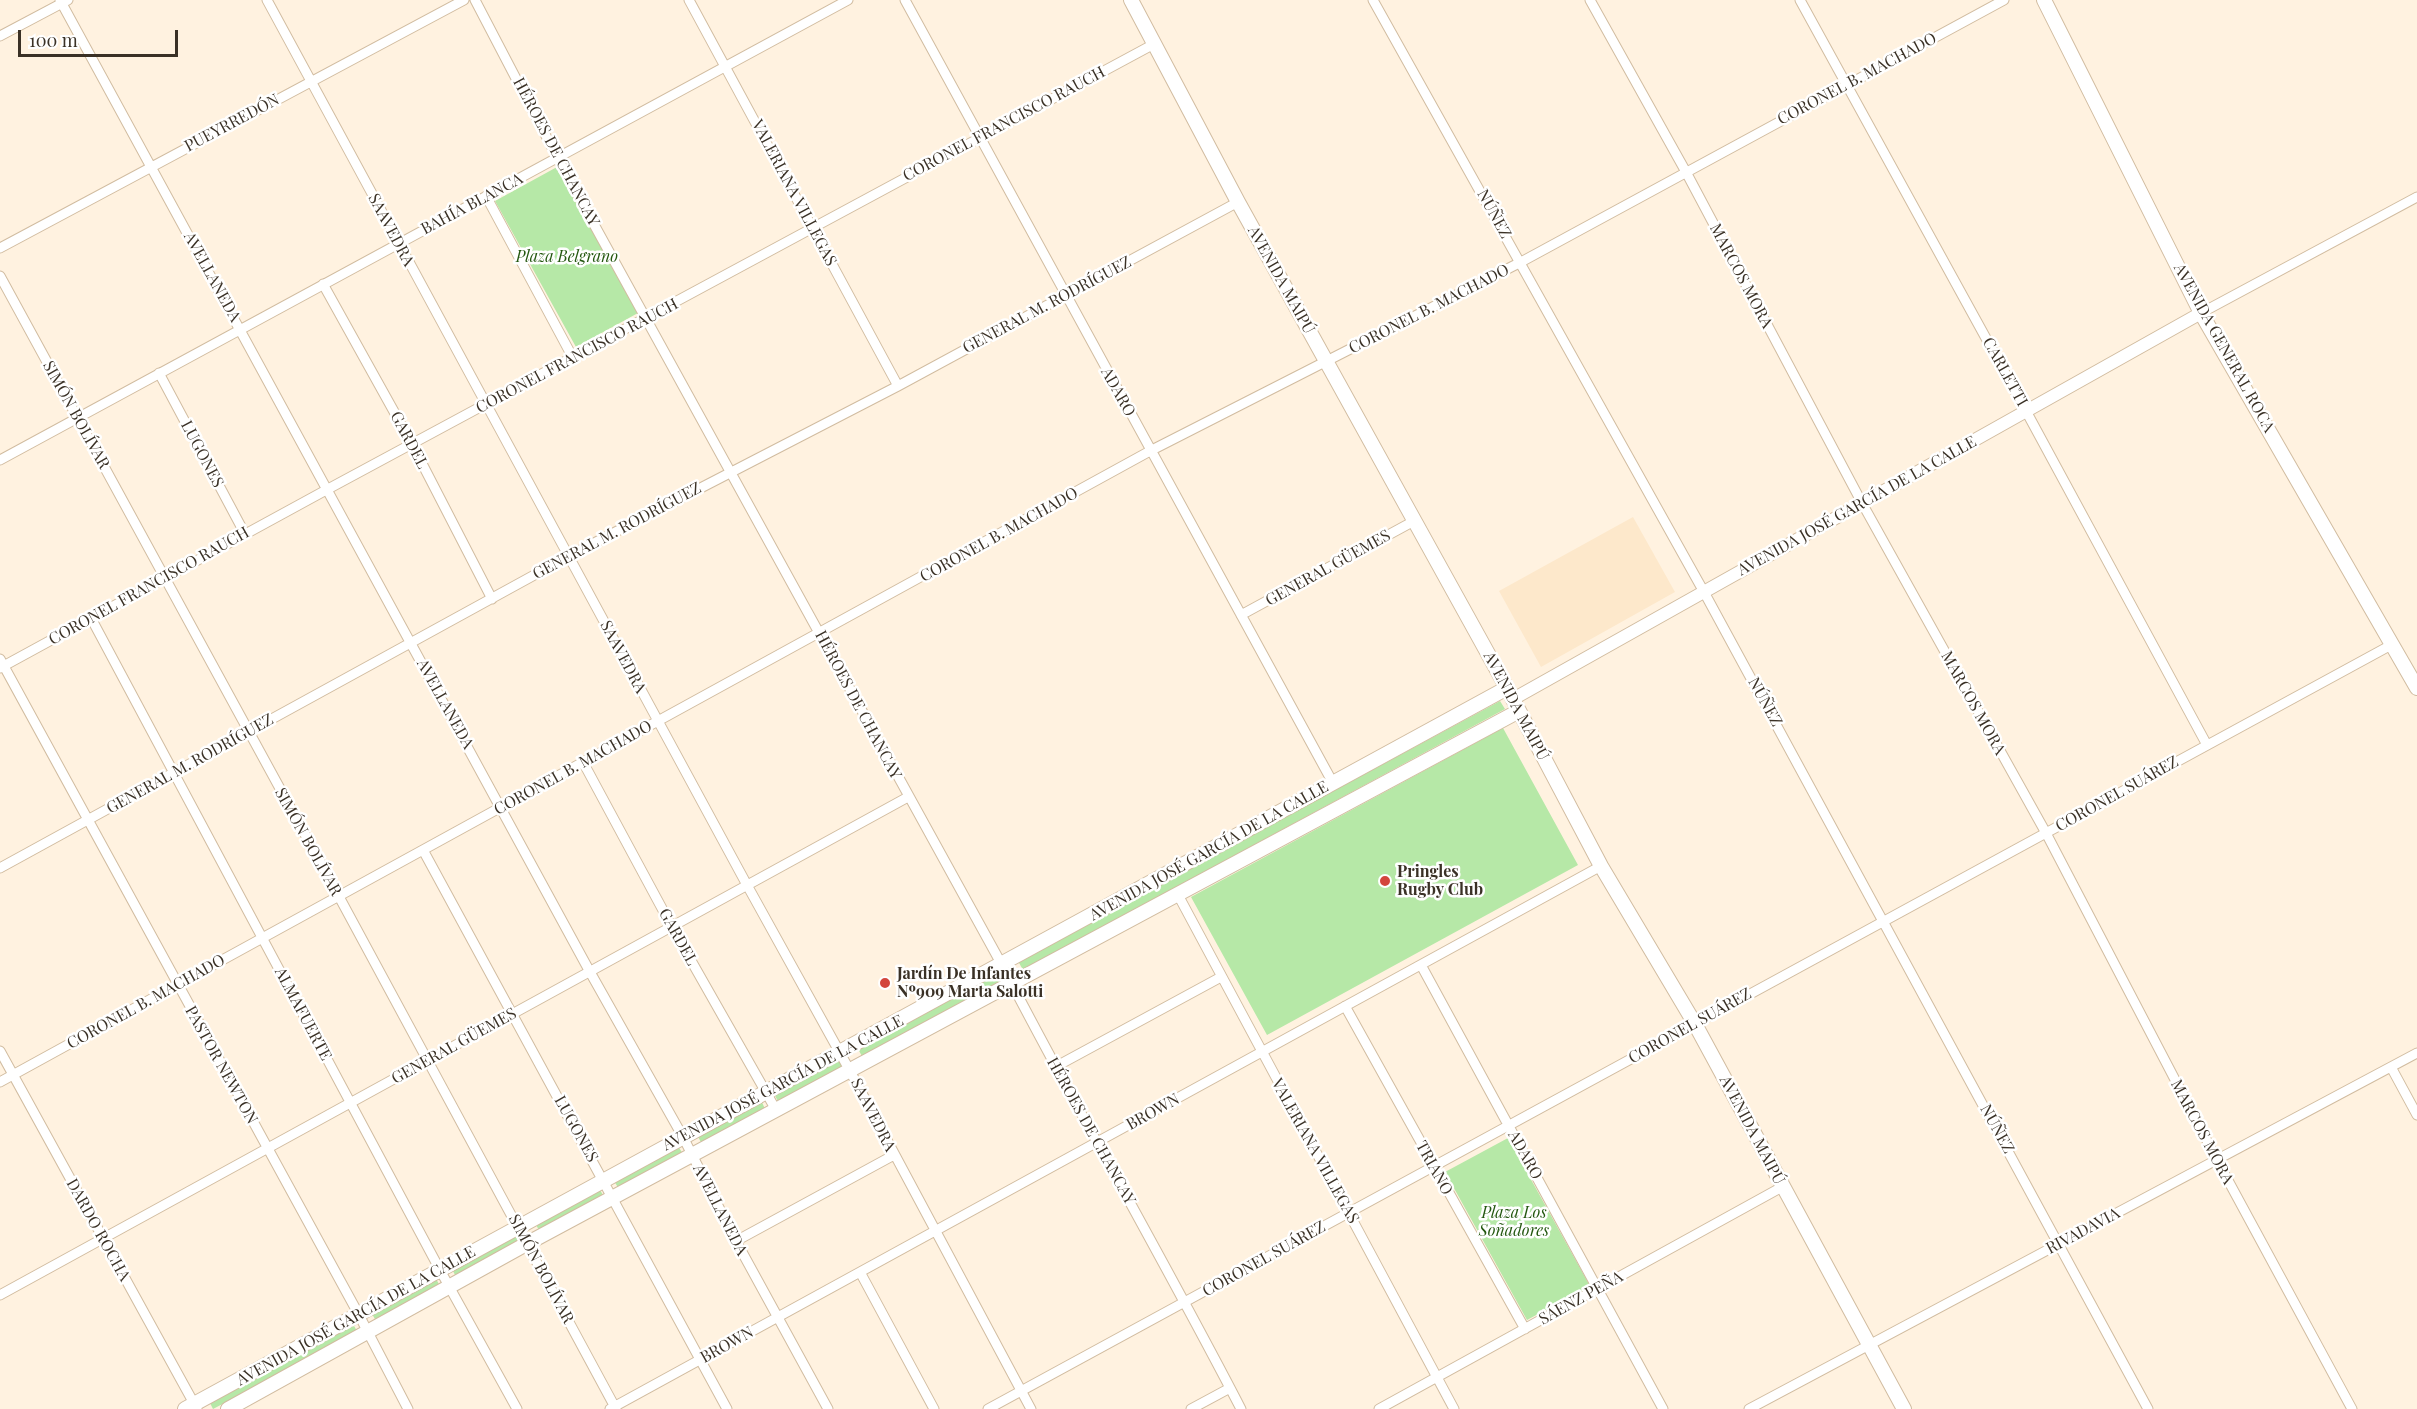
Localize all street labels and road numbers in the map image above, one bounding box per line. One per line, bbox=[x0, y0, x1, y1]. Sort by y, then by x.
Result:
street label: CORONEL B. MACHADO bbox=[1774, 29, 1940, 129]
street label: CORONEL FRANCISCO RAUCH bbox=[900, 62, 1108, 186]
street label: HÉROES DE CHANCAY bbox=[509, 75, 603, 229]
street label: PUEYRREDÓN bbox=[181, 90, 283, 156]
street label: VALERIANA VILLEGAS bbox=[747, 117, 841, 269]
street label: BAHÍA BLANCA bbox=[418, 169, 526, 239]
street label: NÚÑEZ bbox=[1473, 186, 1515, 242]
street label: SAAVEDRA bbox=[364, 190, 418, 270]
street label: MARCOS MORA bbox=[1705, 220, 1777, 332]
street label: AVENIDA MAIPÚ bbox=[1243, 223, 1319, 337]
street label: AVELLANEDA bbox=[179, 229, 245, 325]
street label: GENERAL M. RODRÍGUEZ bbox=[959, 252, 1135, 358]
street label: CORONEL B. MACHADO bbox=[1346, 260, 1512, 358]
street label: AVENIDA GENERAL ROCA bbox=[2170, 260, 2278, 436]
street label: CORONEL FRANCISCO RAUCH bbox=[473, 294, 681, 418]
street label: CARLETTI bbox=[1978, 334, 2032, 410]
street label: SIMÓN BOLÍVAR bbox=[38, 358, 114, 472]
street label: ADARO bbox=[1097, 364, 1139, 420]
street label: GARDEL bbox=[386, 408, 432, 472]
street label: LUGONES bbox=[176, 417, 228, 491]
street label: AVENIDA JOSÉ GARCÍA DE LA CALLE bbox=[1734, 432, 1980, 580]
street label: GENERAL M. RODRÍGUEZ bbox=[529, 478, 705, 584]
street label: CORONEL B. MACHADO bbox=[917, 484, 1081, 586]
street label: CORONEL FRANCISCO RAUCH bbox=[46, 523, 252, 649]
street label: GENERAL GÜEMES bbox=[1262, 526, 1394, 610]
street label: SAAVEDRA bbox=[596, 617, 650, 697]
street label: HÉROES DE CHANCAY bbox=[811, 628, 905, 782]
street label: AVENIDA MAIPÚ bbox=[1479, 648, 1553, 764]
street label: MARCOS MORA bbox=[1937, 648, 2009, 758]
street label: AVELLANEDA bbox=[412, 656, 478, 752]
street label: NÚÑEZ bbox=[1744, 674, 1786, 730]
street label: GENERAL M. RODRÍGUEZ bbox=[103, 710, 277, 818]
street label: CORONEL B. MACHADO bbox=[491, 717, 655, 819]
street label: CORONEL SUÁREZ bbox=[2052, 752, 2182, 836]
street label: AVENIDA JOSÉ GARCÍA DE LA CALLE bbox=[1086, 777, 1332, 925]
street label: SIMÓN BOLÍVAR bbox=[270, 785, 346, 899]
street label: GARDEL bbox=[655, 905, 701, 969]
street label: CORONEL B. MACHADO bbox=[64, 951, 228, 1053]
street label: ALMAFUERTE bbox=[270, 964, 336, 1064]
street label: CORONEL SUÁREZ bbox=[1625, 984, 1755, 1068]
street label: PASTOR NEWTON bbox=[181, 1003, 261, 1127]
street label: GENERAL GÜEMES bbox=[388, 1004, 520, 1088]
street label: AVENIDA JOSÉ GARCÍA DE LA CALLE bbox=[659, 1011, 907, 1155]
street label: HÉROES DE CHANCAY bbox=[1043, 1054, 1139, 1208]
street label: AVENIDA MAIPÚ bbox=[1715, 1072, 1789, 1188]
street label: SAAVEDRA bbox=[846, 1075, 900, 1155]
street label: VALERIANA VILLEGAS bbox=[1267, 1075, 1363, 1227]
street label: MARCOS MORA bbox=[2166, 1076, 2238, 1188]
street label: BROWN bbox=[1123, 1090, 1183, 1134]
street label: LUGONES bbox=[550, 1092, 602, 1166]
street label: NÚÑEZ bbox=[1976, 1101, 2018, 1157]
street label: ADARO bbox=[1504, 1127, 1546, 1183]
street label: TRIANO bbox=[1411, 1138, 1457, 1198]
street label: AVELLANEDA bbox=[689, 1161, 751, 1259]
street label: DARDO ROCHA bbox=[62, 1175, 134, 1285]
street label: RIVADAVIA bbox=[2043, 1204, 2123, 1258]
street label: SIMÓN BOLÍVAR bbox=[504, 1211, 578, 1327]
street label: CORONEL SUÁREZ bbox=[1199, 1217, 1329, 1301]
street label: AVENIDA JOSÉ GARCÍA DE LA CALLE bbox=[233, 1242, 479, 1390]
street label: SÁENZ PEÑA bbox=[1536, 1267, 1626, 1329]
street label: BROWN bbox=[697, 1323, 757, 1367]

